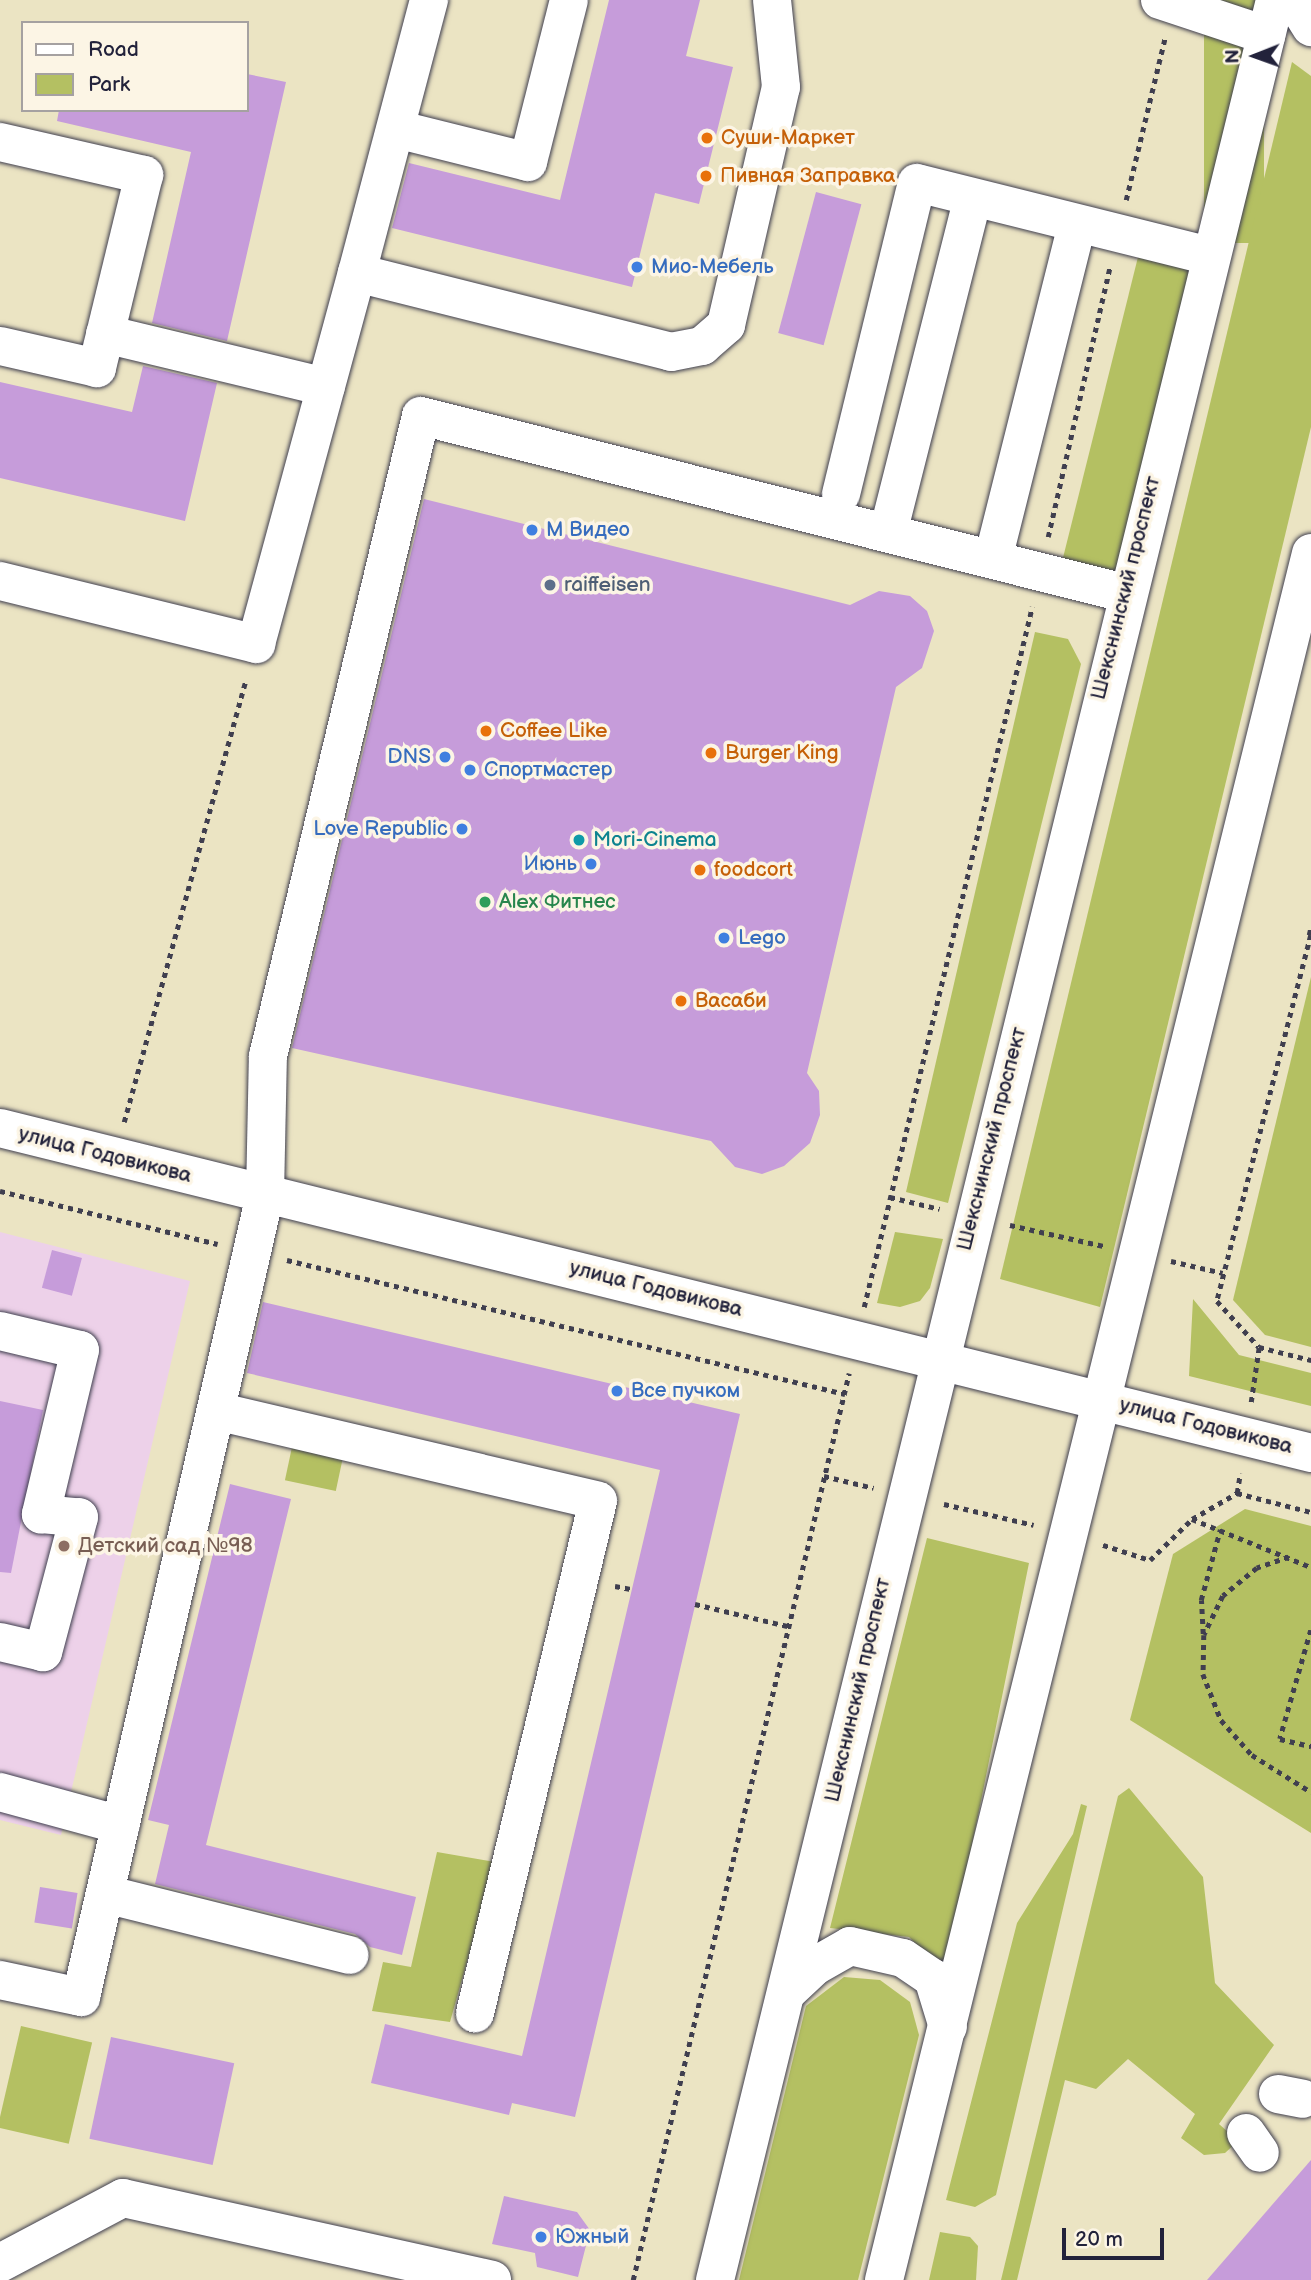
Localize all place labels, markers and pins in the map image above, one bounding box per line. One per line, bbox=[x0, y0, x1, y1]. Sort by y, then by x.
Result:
place label: Суши-Маркет bbox=[721, 125, 855, 151]
marker: Суши-Маркет bbox=[699, 130, 715, 146]
place label: Пивная Заправка bbox=[720, 163, 895, 189]
marker: Пивная Заправка bbox=[698, 168, 714, 184]
place label: Мио-Мебель bbox=[651, 254, 774, 280]
marker: Мио-Мебель bbox=[629, 259, 645, 275]
place label: М Видео bbox=[546, 517, 630, 543]
marker: М Видео bbox=[524, 522, 540, 538]
place label: raiffeisen bbox=[564, 572, 651, 598]
marker: raiffeisen bbox=[542, 577, 558, 593]
place label: Coffee Like bbox=[500, 718, 607, 744]
marker: Coffee Like bbox=[478, 723, 494, 739]
place label: Burger King bbox=[725, 740, 839, 766]
place label: DNS bbox=[387, 744, 431, 770]
marker: Burger King bbox=[703, 745, 719, 761]
marker: DNS bbox=[437, 749, 453, 765]
place label: Спортмастер bbox=[484, 757, 612, 783]
marker: Спортмастер bbox=[462, 762, 478, 778]
place label: Love Republic bbox=[313, 816, 448, 842]
marker: Love Republic bbox=[454, 821, 470, 837]
place label: Mori-Cinema bbox=[593, 827, 717, 853]
marker: Mori-Cinema bbox=[571, 832, 587, 848]
place label: Июнь bbox=[524, 851, 577, 877]
marker: Июнь bbox=[583, 856, 599, 872]
place label: foodcort bbox=[714, 857, 793, 883]
marker: foodcort bbox=[692, 862, 708, 878]
place label: Alex Фитнес bbox=[499, 889, 616, 915]
marker: Alex Фитнес bbox=[477, 894, 493, 910]
place label: Lego bbox=[738, 925, 786, 951]
marker: Lego bbox=[716, 930, 732, 946]
place label: Васаби bbox=[695, 988, 767, 1014]
marker: Васаби bbox=[673, 993, 689, 1009]
place label: Все пучком bbox=[631, 1378, 740, 1404]
marker: Все пучком bbox=[609, 1383, 625, 1399]
place label: Детский сад №98 bbox=[78, 1533, 253, 1559]
marker: Детский сад №98 bbox=[56, 1538, 72, 1554]
place label: Южный bbox=[555, 2224, 629, 2250]
marker: Южный bbox=[533, 2229, 549, 2245]

